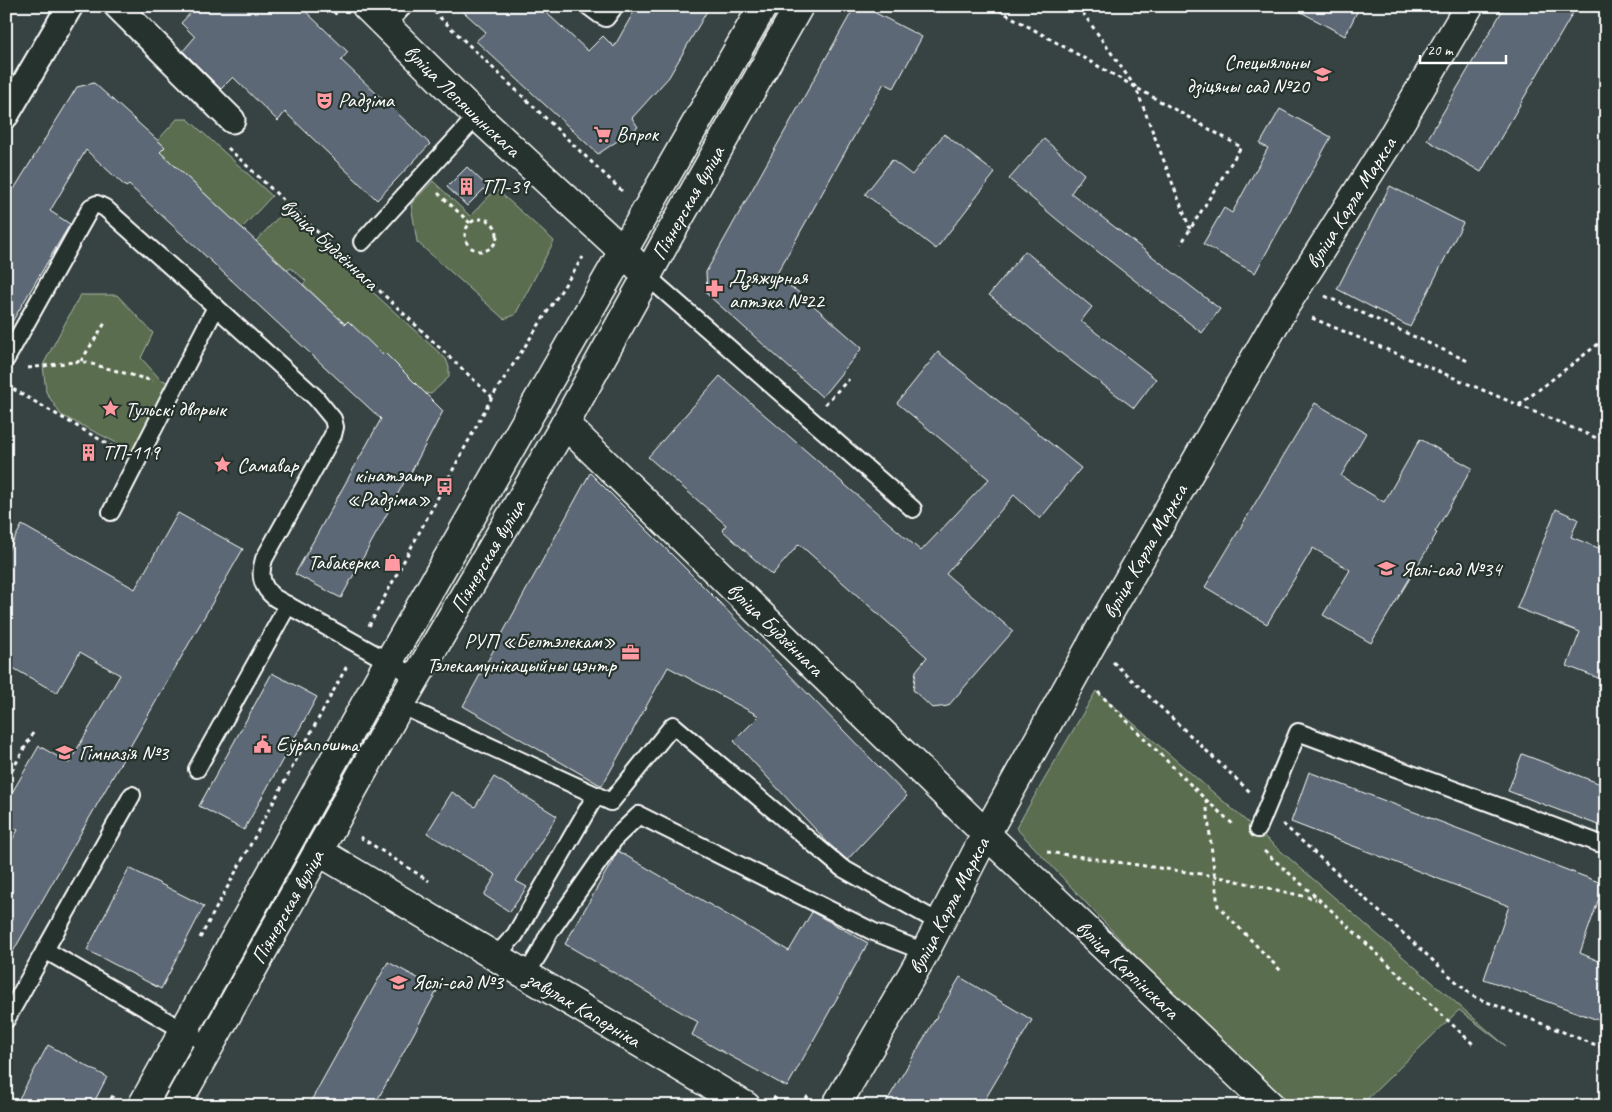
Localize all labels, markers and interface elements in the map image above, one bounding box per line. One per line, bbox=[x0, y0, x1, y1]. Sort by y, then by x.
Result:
scale bar bbox=[1420, 32, 1506, 64]
street label: вуліца Лепяшынскага bbox=[399, 39, 527, 164]
text: 20 m bbox=[1427, 41, 1454, 60]
place label: Спецыяльны дзіцячы сад №20 bbox=[1187, 49, 1311, 99]
school or university icon: Спецыяльны дзіцячы сад №20 bbox=[1313, 64, 1333, 84]
place label: Радзіма bbox=[338, 87, 396, 113]
theatre icon: Радзіма bbox=[314, 90, 334, 110]
place label: Впрок bbox=[616, 121, 660, 147]
supermarket icon: Впрок bbox=[592, 124, 612, 144]
street label: вуліца Карла Маркса bbox=[1299, 131, 1403, 273]
street label: Піянерская вуліца bbox=[645, 140, 731, 264]
place label: ТП-39 bbox=[481, 173, 531, 199]
building icon: ТП-39 bbox=[457, 176, 477, 196]
street label: вуліца Будзённага bbox=[276, 192, 385, 297]
place label: Дзяжурная аптэка №22 bbox=[729, 264, 825, 314]
pharmacy icon: Дзяжурная аптэка №22 bbox=[705, 279, 725, 299]
place label: Тульскі дворык bbox=[125, 396, 228, 422]
place icon: Тульскі дворык bbox=[101, 399, 121, 419]
place label: ТП-119 bbox=[102, 439, 161, 465]
building icon: ТП-119 bbox=[78, 442, 98, 462]
place label: Самавар bbox=[237, 452, 300, 478]
place icon: Самавар bbox=[213, 455, 233, 475]
place label: кінатэатр «Радзіма» bbox=[347, 462, 432, 512]
bus stop icon: кінатэатр «Радзіма» bbox=[435, 477, 455, 497]
street label: вуліца Карла Маркса bbox=[1096, 478, 1194, 623]
street label: Піянерская вуліца bbox=[444, 493, 532, 617]
place label: Табакерка bbox=[308, 549, 381, 575]
shop icon: Табакерка bbox=[383, 552, 403, 572]
place label: Яслі-сад №34 bbox=[1401, 556, 1504, 582]
school or university icon: Яслі-сад №34 bbox=[1377, 559, 1397, 579]
street label: вуліца Будзённага bbox=[722, 577, 830, 683]
place label: РУП «Белтэлекам» Тэлекамунікацыйны цэнтр bbox=[427, 628, 618, 678]
office icon: РУП «Белтэлекам» Тэлекамунікацыйны цэнтр bbox=[620, 643, 640, 663]
place label: Еўрапошта bbox=[276, 731, 361, 757]
public building icon: Еўрапошта bbox=[252, 734, 272, 754]
place label: Гімназія №3 bbox=[79, 740, 170, 766]
school or university icon: Гімназія №3 bbox=[55, 743, 75, 763]
street label: вуліца Карла Маркса bbox=[902, 832, 996, 978]
street label: Піянерская вуліца bbox=[245, 844, 330, 968]
street label: вуліца Карпінскага bbox=[1071, 914, 1186, 1025]
street label: завулак Каперніка bbox=[519, 964, 647, 1054]
place label: Яслі-сад №3 bbox=[412, 969, 505, 995]
school or university icon: Яслі-сад №3 bbox=[388, 972, 408, 992]

